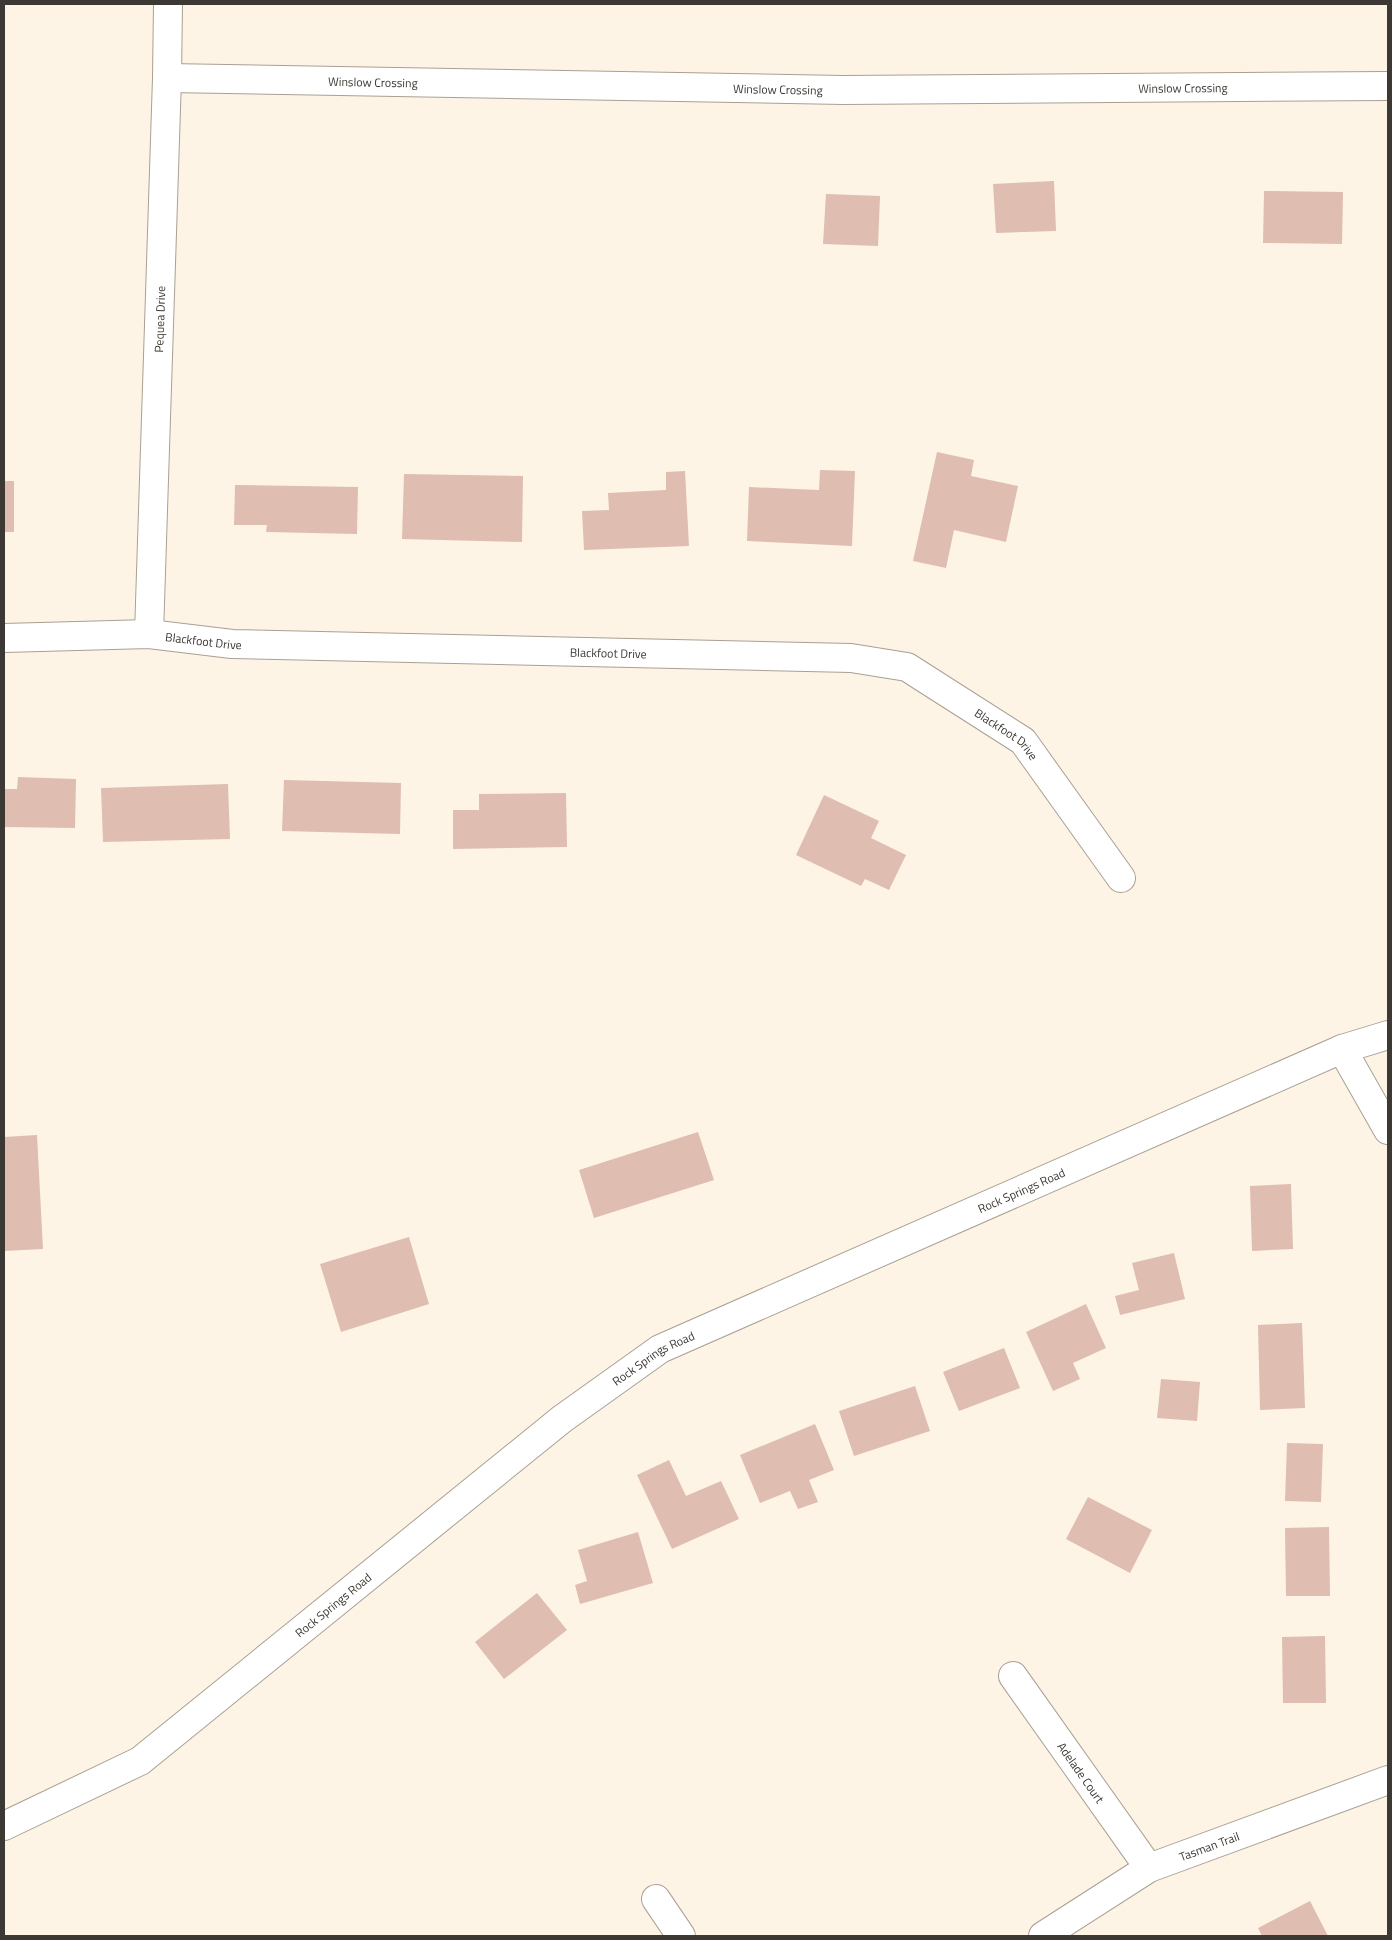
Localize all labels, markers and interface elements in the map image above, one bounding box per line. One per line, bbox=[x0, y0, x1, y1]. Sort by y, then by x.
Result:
street label: Winslow Crossing bbox=[328, 71, 418, 92]
street label: Winslow Crossing bbox=[1138, 78, 1228, 97]
street label: Winslow Crossing bbox=[733, 79, 823, 99]
street label: Pequea Drive bbox=[149, 285, 170, 353]
street label: Blackfoot Drive bbox=[164, 627, 242, 654]
street label: Blackfoot Drive bbox=[570, 642, 647, 663]
street label: Blackfoot Drive bbox=[971, 703, 1043, 764]
street label: Rock Springs Road bbox=[974, 1163, 1068, 1218]
street label: Rock Springs Road bbox=[608, 1326, 697, 1390]
street label: Rock Springs Road bbox=[290, 1568, 375, 1642]
street label: Adelade Court bbox=[1053, 1738, 1110, 1807]
street label: Tasman Trail bbox=[1176, 1826, 1242, 1866]

